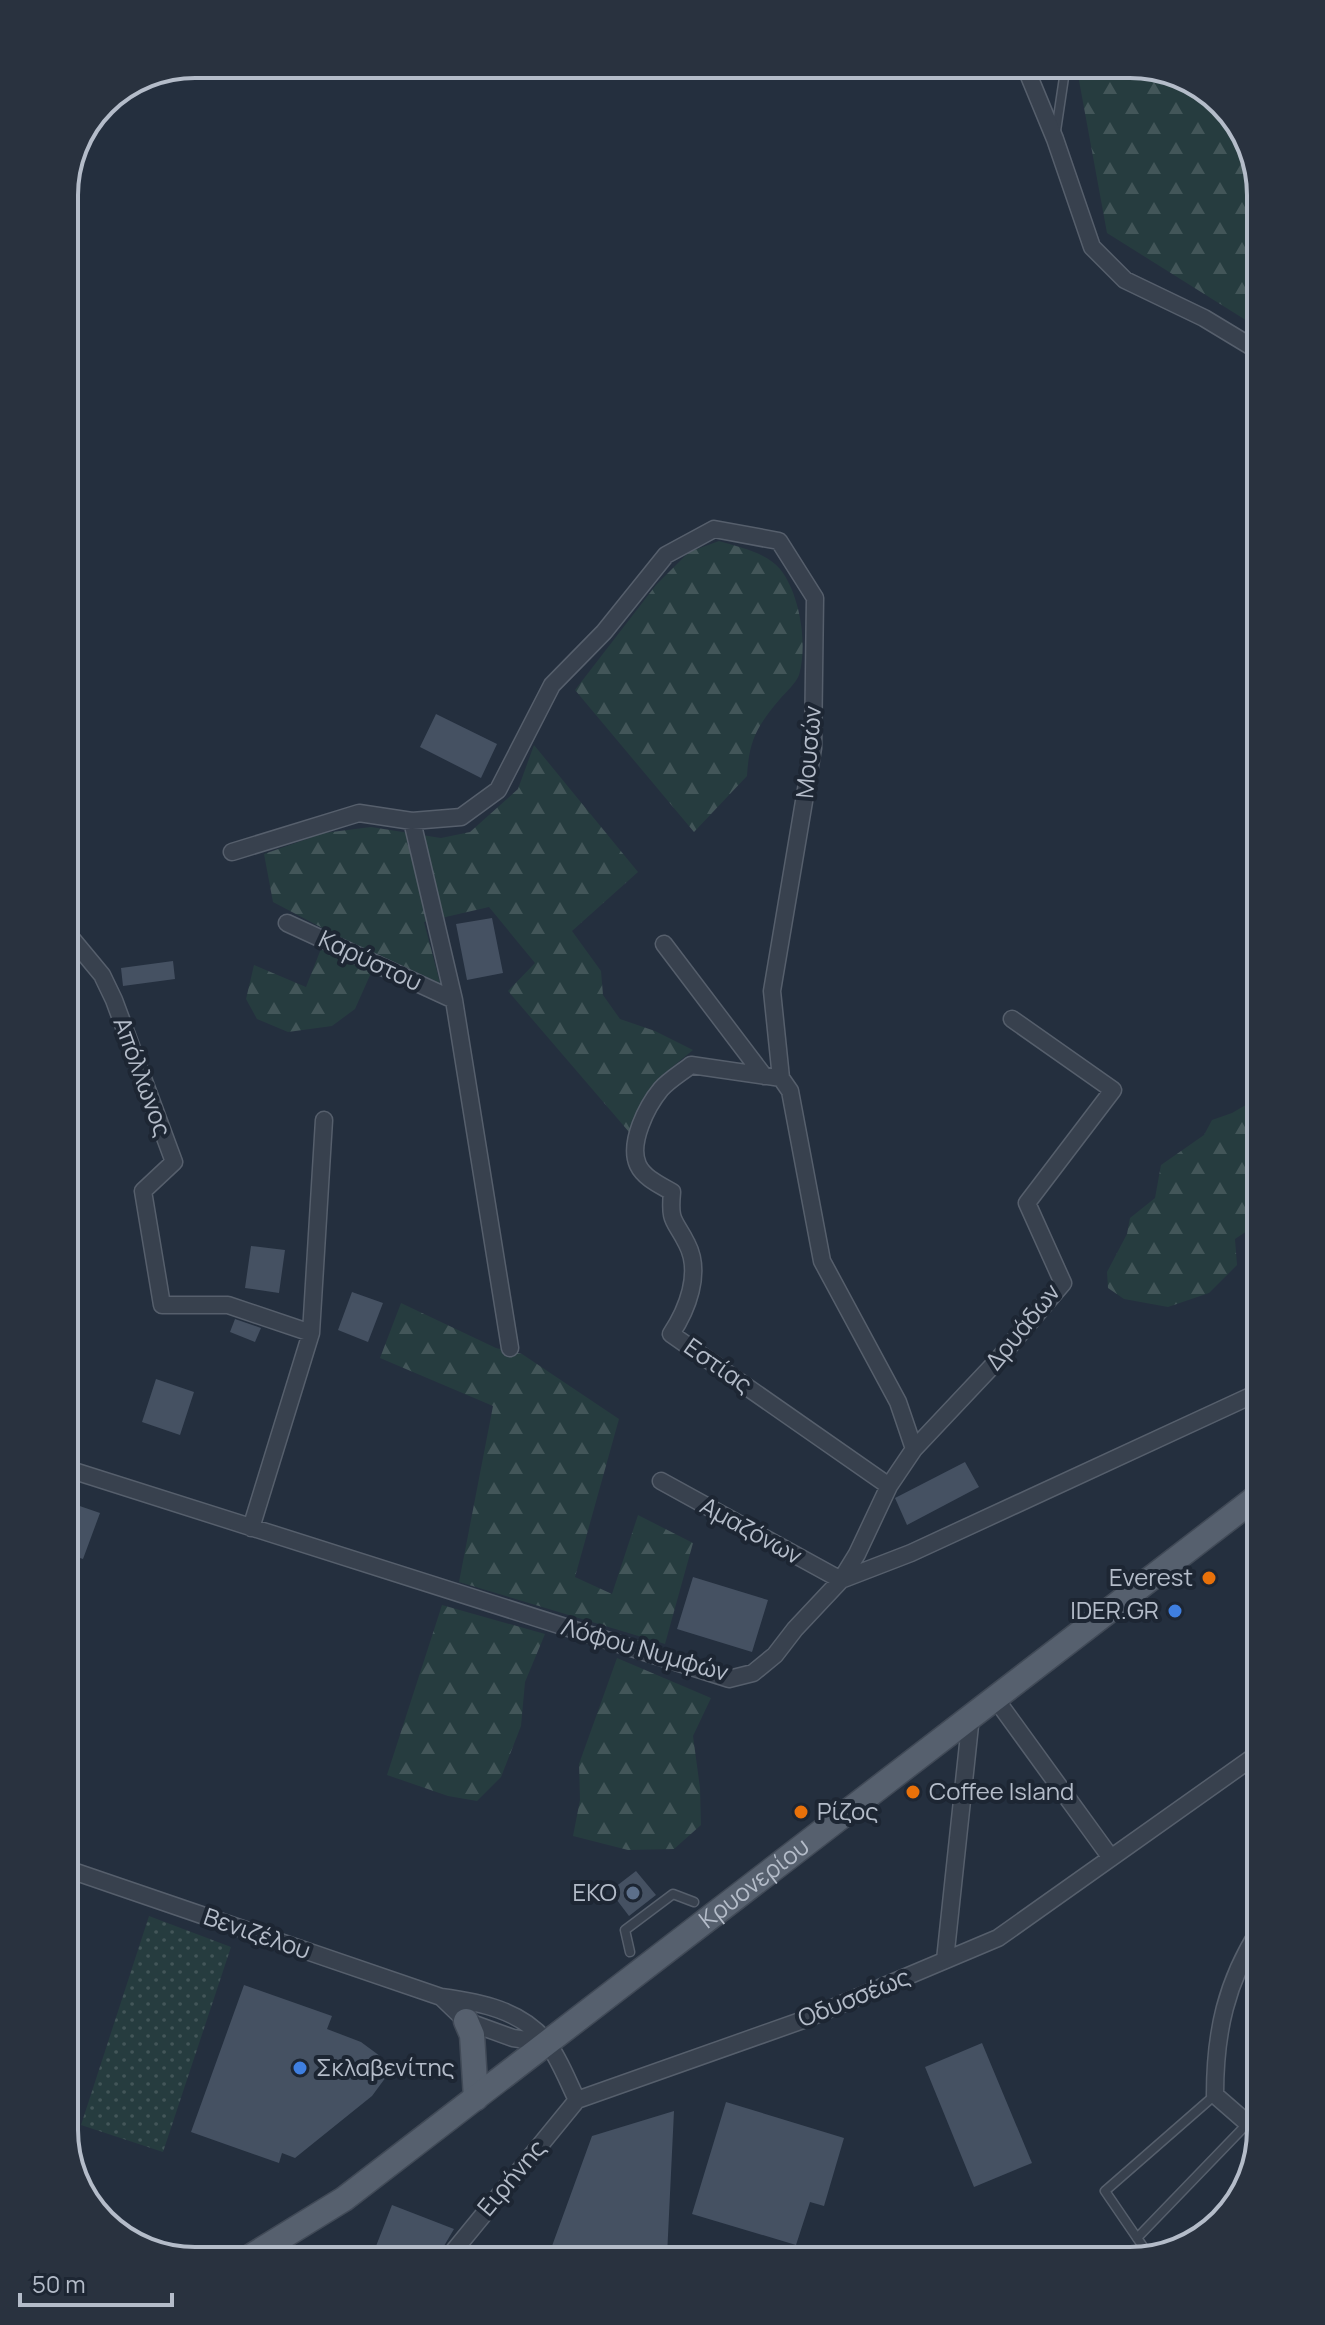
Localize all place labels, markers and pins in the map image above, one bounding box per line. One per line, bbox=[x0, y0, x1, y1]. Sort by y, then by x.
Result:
place label: Everest bbox=[1109, 1560, 1193, 1593]
marker: Everest bbox=[1200, 1569, 1218, 1587]
place label: IDER.GR bbox=[1070, 1593, 1159, 1626]
marker: IDER.GR bbox=[1166, 1602, 1184, 1620]
place label: Coffee Island bbox=[929, 1774, 1074, 1807]
marker: Coffee Island bbox=[904, 1783, 922, 1801]
place label: Ρίζος bbox=[817, 1794, 878, 1827]
marker: Ρίζος bbox=[792, 1803, 810, 1821]
place label: EKO bbox=[573, 1875, 617, 1908]
marker: EKO bbox=[624, 1884, 642, 1902]
place label: Σκλαβενίτης bbox=[316, 2050, 455, 2083]
marker: Σκλαβενίτης bbox=[291, 2059, 309, 2077]

